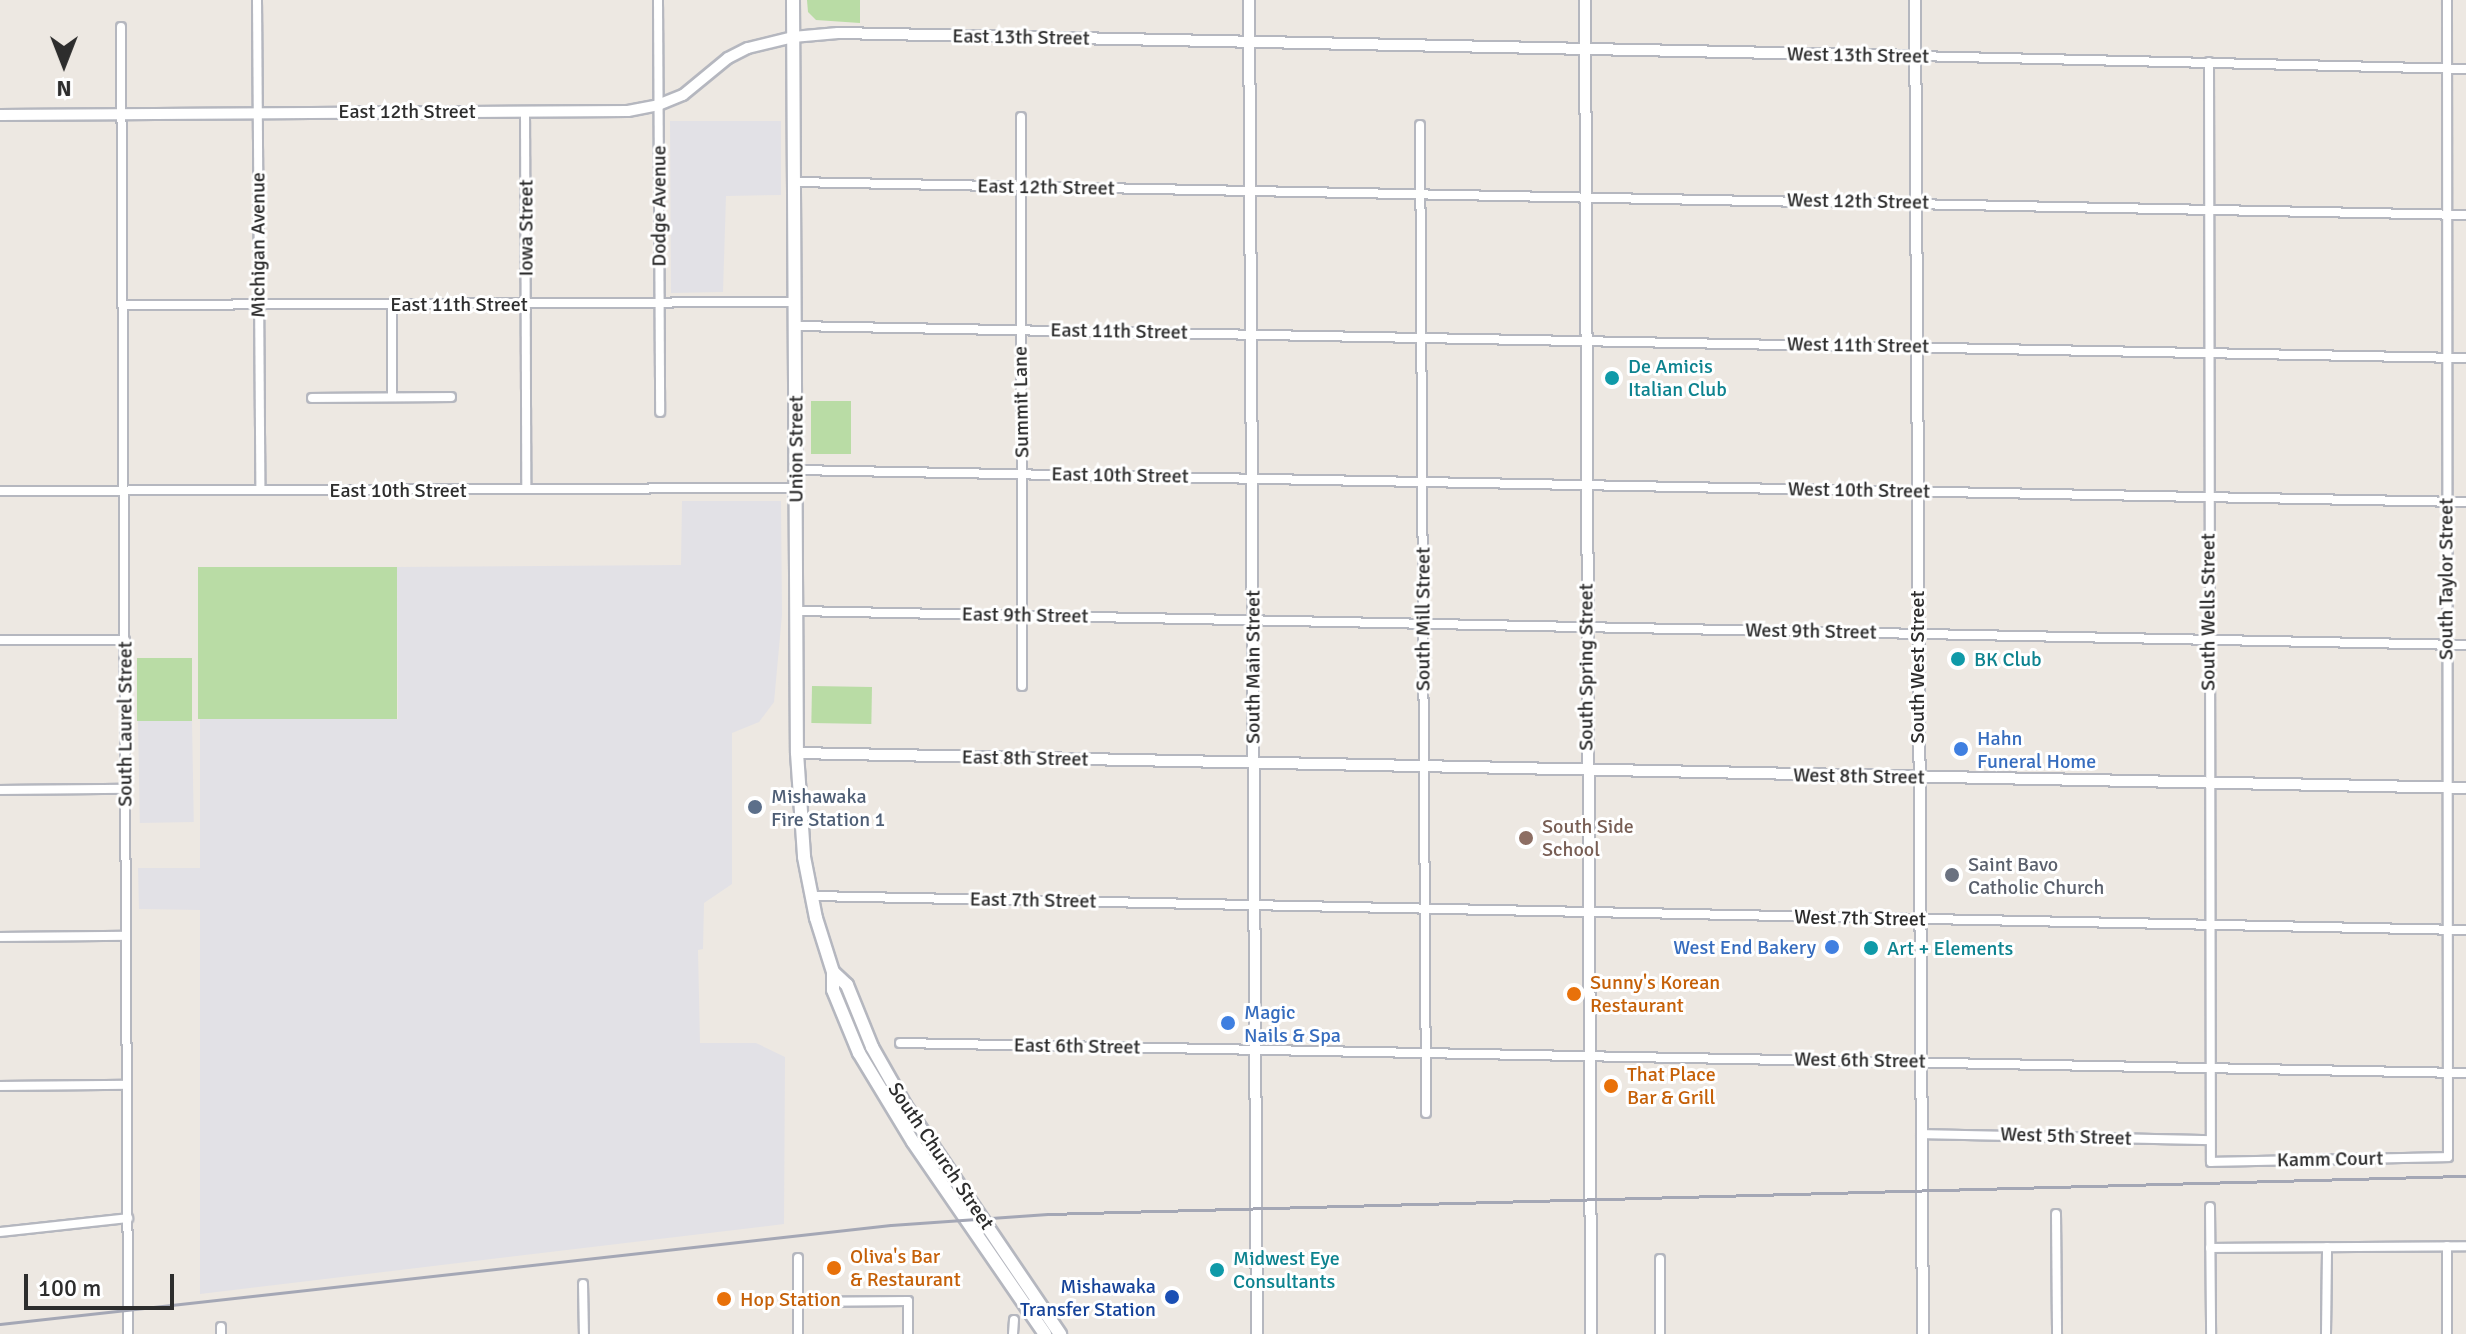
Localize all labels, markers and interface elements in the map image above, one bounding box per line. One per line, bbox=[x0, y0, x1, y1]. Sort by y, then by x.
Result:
north arrow bbox=[24, 24, 104, 104]
street label: East 13th Street bbox=[952, 24, 1090, 50]
street label: West 13th Street bbox=[1787, 42, 1929, 68]
text: N bbox=[56, 75, 72, 102]
street label: East 12th Street bbox=[338, 99, 476, 123]
street label: Dodge Avenue bbox=[647, 145, 671, 267]
street label: Michigan Avenue bbox=[246, 172, 270, 318]
street label: East 12th Street bbox=[977, 174, 1115, 200]
street label: Iowa Street bbox=[514, 180, 538, 276]
street label: West 12th Street bbox=[1787, 188, 1929, 214]
street label: East 11th Street bbox=[390, 292, 528, 316]
street label: East 11th Street bbox=[1050, 318, 1188, 344]
street label: West 11th Street bbox=[1787, 332, 1929, 358]
street label: Summit Lane bbox=[1008, 346, 1034, 458]
place label: De Amicis Italian Club bbox=[1628, 354, 1727, 401]
marker: De Amicis Italian Club bbox=[1603, 369, 1621, 387]
street label: Union Street bbox=[784, 395, 808, 503]
street label: East 10th Street bbox=[1051, 462, 1189, 488]
street label: West 10th Street bbox=[1788, 477, 1930, 503]
street label: East 10th Street bbox=[329, 478, 467, 502]
street label: South Taylor Street bbox=[2434, 498, 2458, 660]
street label: South Wells Street bbox=[2196, 533, 2220, 691]
street label: South Mill Street bbox=[1411, 547, 1435, 691]
street label: South Spring Street bbox=[1574, 583, 1598, 751]
street label: South Main Street bbox=[1241, 590, 1265, 744]
street label: South West Street bbox=[1905, 590, 1929, 744]
street label: East 9th Street bbox=[961, 602, 1089, 628]
street label: West 9th Street bbox=[1745, 618, 1877, 644]
street label: South Laurel Street bbox=[113, 641, 137, 807]
place label: BK Club bbox=[1974, 647, 2042, 671]
marker: BK Club bbox=[1949, 650, 1967, 668]
place label: Hahn Funeral Home bbox=[1977, 726, 2096, 773]
marker: Hahn Funeral Home bbox=[1952, 740, 1970, 758]
street label: East 8th Street bbox=[961, 745, 1089, 771]
street label: West 8th Street bbox=[1793, 763, 1925, 789]
place label: Mishawaka Fire Station 1 bbox=[771, 784, 885, 831]
marker: Mishawaka Fire Station 1 bbox=[746, 798, 764, 816]
place label: South Side School bbox=[1542, 814, 1634, 861]
marker: South Side School bbox=[1517, 829, 1535, 847]
place label: Saint Bavo Catholic Church bbox=[1968, 852, 2104, 899]
marker: Saint Bavo Catholic Church bbox=[1943, 866, 1961, 884]
street label: East 7th Street bbox=[969, 887, 1097, 913]
street label: West 7th Street bbox=[1794, 905, 1926, 931]
place label: West End Bakery bbox=[1673, 935, 1816, 959]
place label: Art + Elements bbox=[1887, 936, 2013, 960]
marker: West End Bakery bbox=[1823, 938, 1841, 956]
marker: Art + Elements bbox=[1862, 939, 1880, 957]
place label: Sunny's Korean Restaurant bbox=[1590, 970, 1720, 1017]
marker: Sunny's Korean Restaurant bbox=[1565, 985, 1583, 1003]
place label: Magic Nails & Spa bbox=[1244, 1000, 1341, 1047]
marker: Magic Nails & Spa bbox=[1219, 1014, 1237, 1032]
street label: East 6th Street bbox=[1013, 1033, 1141, 1059]
street label: West 6th Street bbox=[1794, 1047, 1926, 1073]
place label: That Place Bar & Grill bbox=[1627, 1062, 1716, 1109]
marker: That Place Bar & Grill bbox=[1602, 1077, 1620, 1095]
street label: South Church Street bbox=[883, 1078, 999, 1234]
street label: West 5th Street bbox=[2000, 1122, 2132, 1150]
street label: Kamm Court bbox=[2277, 1146, 2383, 1172]
place label: Oliva's Bar & Restaurant bbox=[850, 1244, 961, 1291]
place label: Midwest Eye Consultants bbox=[1233, 1246, 1340, 1293]
scale bar bbox=[28, 1258, 178, 1308]
marker: Oliva's Bar & Restaurant bbox=[825, 1259, 843, 1277]
marker: Midwest Eye Consultants bbox=[1208, 1261, 1226, 1279]
text: 100 m bbox=[38, 1273, 101, 1303]
place label: Mishawaka Transfer Station bbox=[1020, 1274, 1156, 1321]
place label: Hop Station bbox=[740, 1287, 841, 1311]
marker: Mishawaka Transfer Station bbox=[1163, 1288, 1181, 1306]
marker: Hop Station bbox=[715, 1290, 733, 1308]

